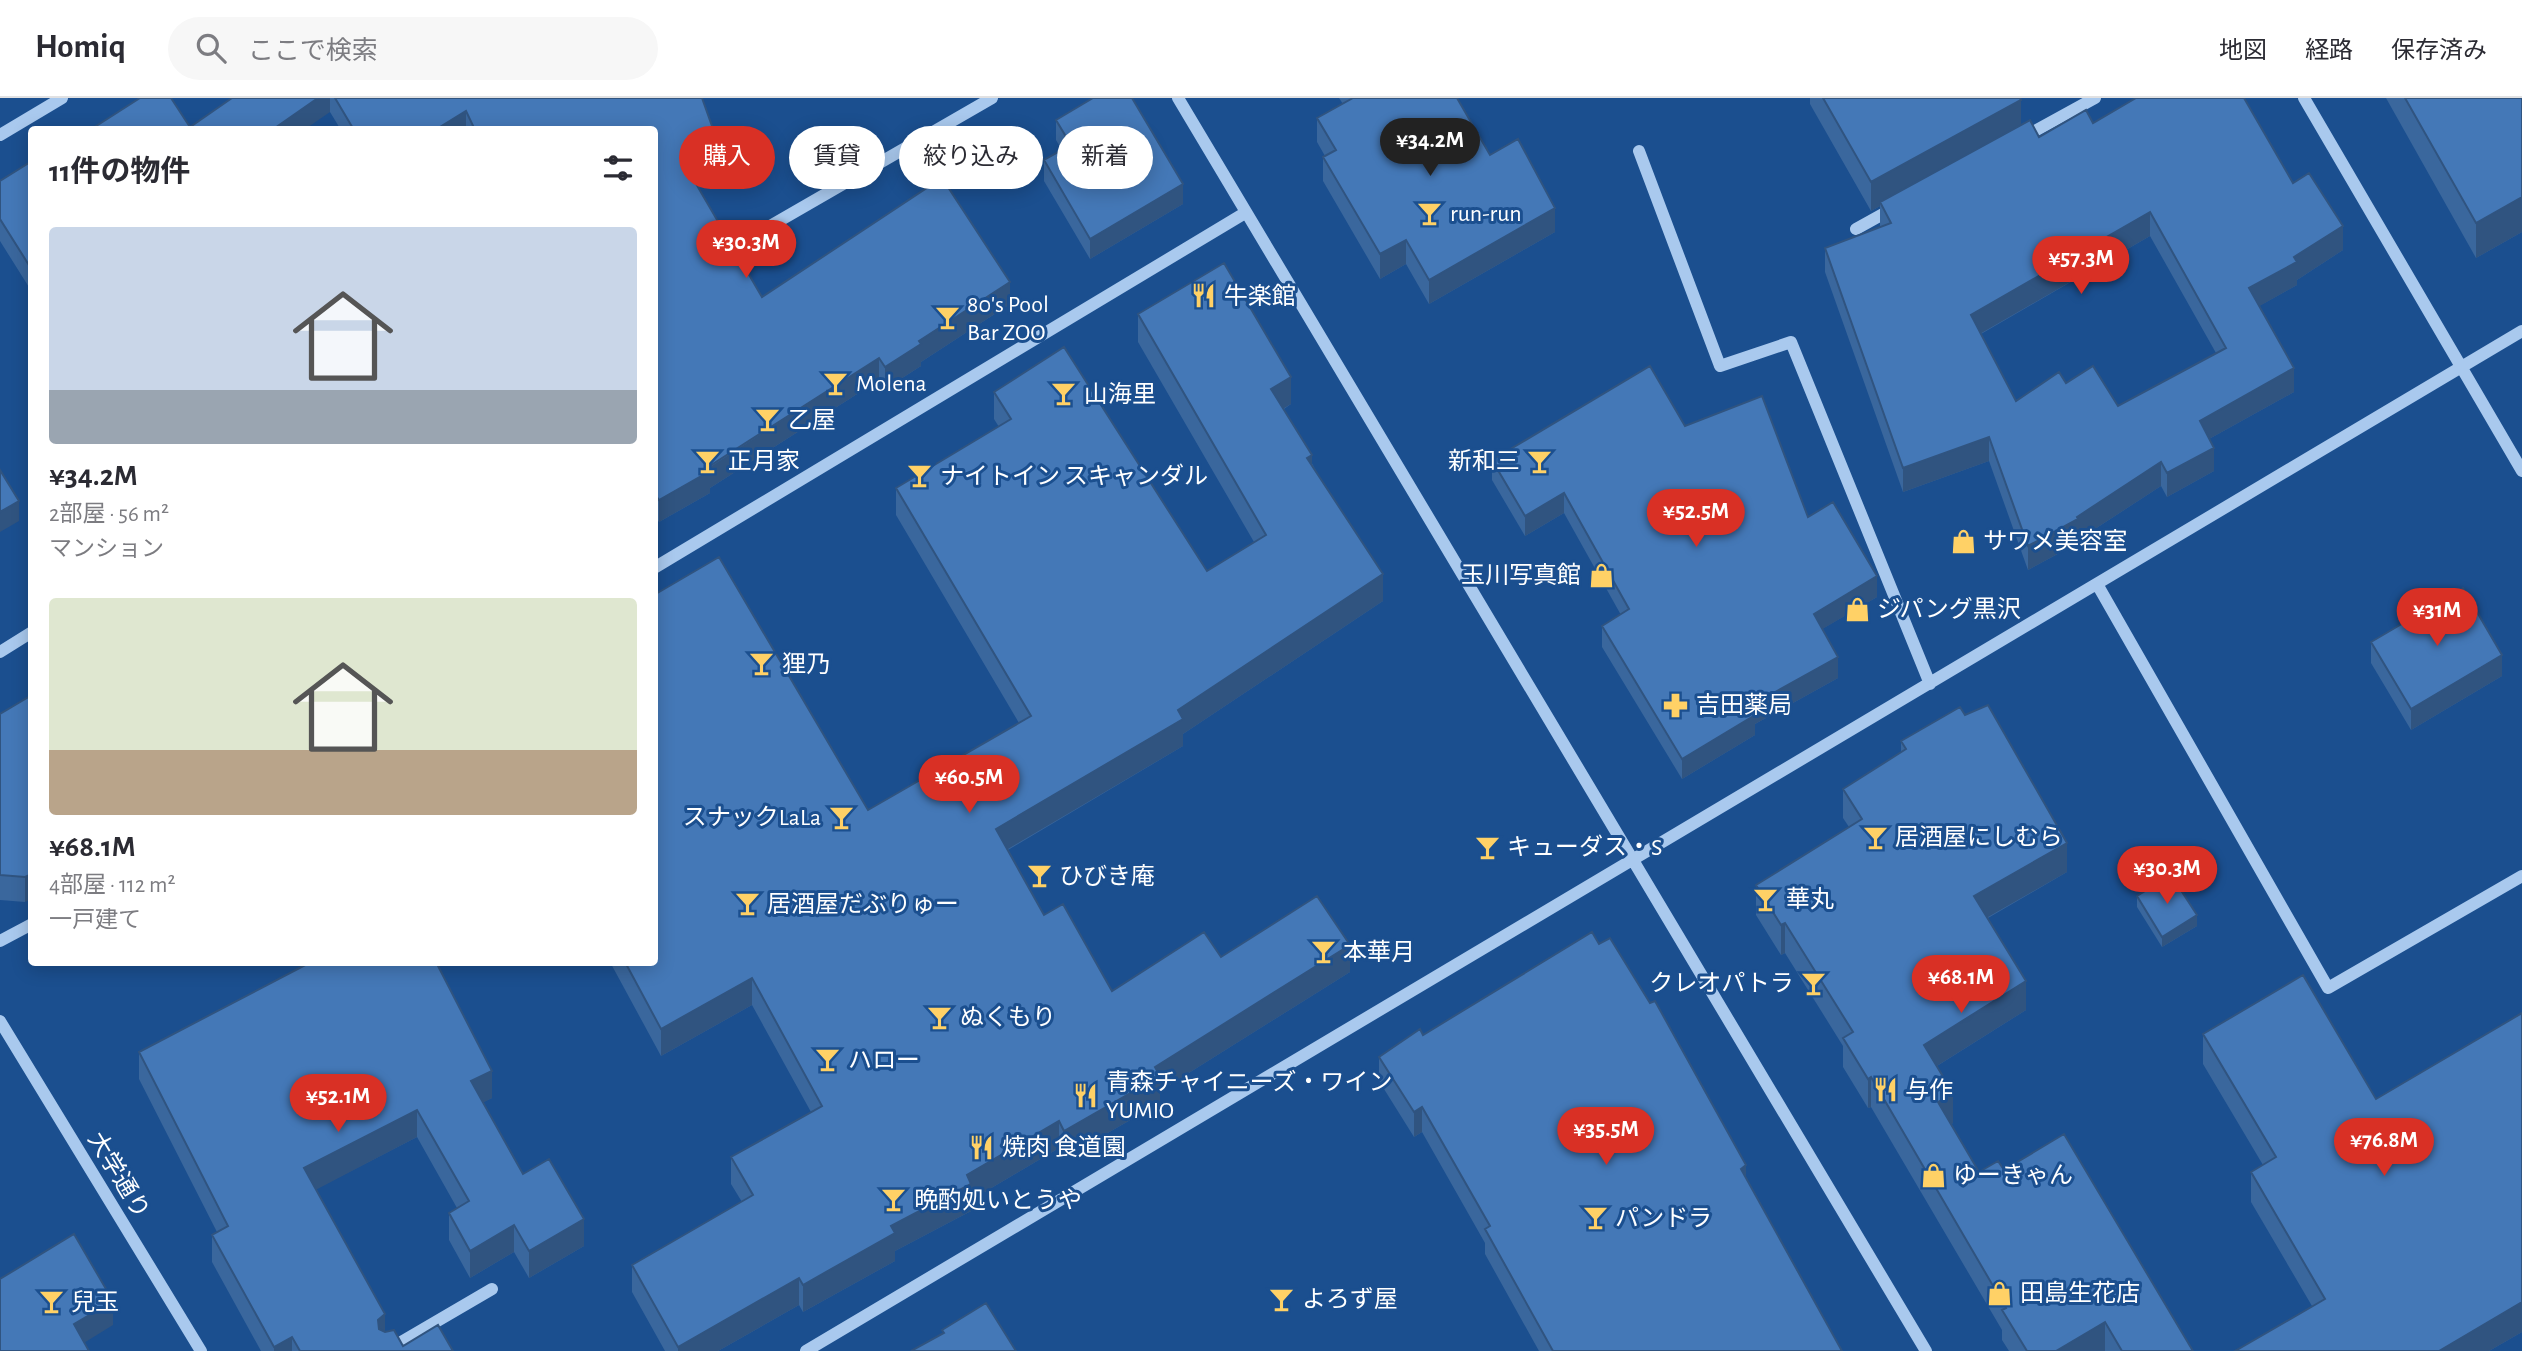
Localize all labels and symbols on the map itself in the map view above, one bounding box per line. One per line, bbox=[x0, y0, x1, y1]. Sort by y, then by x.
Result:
pin: ¥34.2M bbox=[1373, 118, 1487, 178]
bar icon: run-run bbox=[1416, 199, 1444, 227]
place label: run-run bbox=[1450, 202, 1522, 226]
pin: ¥30.3M bbox=[689, 220, 803, 280]
pin: ¥57.3M bbox=[2024, 236, 2138, 296]
restaurant icon: 牛楽館 bbox=[1190, 282, 1218, 310]
place label: 牛楽館 bbox=[1224, 283, 1296, 309]
place label: 80's Pool Bar ZOO bbox=[967, 293, 1049, 345]
bar icon: 80's Pool Bar ZOO bbox=[933, 304, 961, 332]
bar icon: Molena bbox=[822, 369, 850, 397]
place label: Molena bbox=[856, 372, 927, 396]
bar icon: 山海里 bbox=[1050, 380, 1078, 408]
place label: 山海里 bbox=[1084, 381, 1156, 407]
bar icon: 乙屋 bbox=[754, 406, 782, 434]
place label: 乙屋 bbox=[788, 409, 836, 433]
bar icon: 正月家 bbox=[694, 447, 722, 475]
bar icon: 新和三 bbox=[1526, 447, 1554, 475]
place label: 正月家 bbox=[728, 448, 800, 474]
place label: 新和三 bbox=[1448, 448, 1520, 474]
bar icon: ナイトイン スキャンダル bbox=[906, 462, 934, 490]
place label: ナイトイン スキャンダル bbox=[940, 463, 1208, 489]
pin: ¥52.5M bbox=[1639, 490, 1753, 549]
shop icon: サワメ美容室 bbox=[1949, 527, 1977, 555]
place label: サワメ美容室 bbox=[1983, 528, 2127, 554]
shop icon: 玉川写真館 bbox=[1587, 561, 1615, 589]
place label: 玉川写真館 bbox=[1461, 562, 1581, 588]
pin: ¥31M bbox=[2396, 588, 2478, 648]
shop icon: ジパング黒沢 bbox=[1843, 595, 1871, 623]
place label: ジパング黒沢 bbox=[1877, 596, 2021, 622]
bar icon: 狸乃 bbox=[748, 650, 776, 678]
place label: 狸乃 bbox=[782, 652, 830, 677]
pharmacy icon: 吉田薬局 bbox=[1662, 691, 1690, 719]
place label: 吉田薬局 bbox=[1696, 692, 1792, 718]
pin: ¥60.5M bbox=[912, 756, 1026, 815]
bar icon: スナックLaLa bbox=[827, 803, 855, 831]
place label: スナックLaLa bbox=[683, 805, 821, 830]
bar icon: 居酒屋にしむら bbox=[1861, 823, 1889, 851]
place label: 居酒屋にしむら bbox=[1895, 825, 2063, 850]
bar icon: キューダス・S bbox=[1473, 833, 1501, 861]
place label: キューダス・S bbox=[1507, 834, 1662, 860]
pin: ¥30.3M bbox=[2110, 846, 2224, 906]
bar icon: ひびき庵 bbox=[1025, 862, 1053, 890]
place label: ひびき庵 bbox=[1059, 863, 1155, 889]
bar icon: 華丸 bbox=[1752, 885, 1780, 913]
place label: 華丸 bbox=[1786, 886, 1834, 912]
bar icon: 居酒屋だぶりゅー bbox=[733, 890, 761, 918]
place label: 居酒屋だぶりゅー bbox=[767, 892, 959, 917]
bar icon: 本華月 bbox=[1309, 938, 1337, 966]
place label: 本華月 bbox=[1343, 939, 1415, 965]
pin: ¥68.1M bbox=[1904, 956, 2018, 1015]
bar icon: クレオパトラ bbox=[1800, 969, 1828, 997]
place label: クレオパトラ bbox=[1649, 971, 1794, 996]
bar icon: ぬくもり bbox=[926, 1003, 954, 1031]
place label: ぬくもり bbox=[960, 1005, 1056, 1030]
bar icon: ハロー bbox=[814, 1046, 842, 1074]
place label: ハロー bbox=[848, 1049, 920, 1073]
place label: 青森チャイニーズ・ワイン YUMIO bbox=[1106, 1069, 1393, 1123]
pin: ¥52.1M bbox=[281, 1074, 395, 1134]
restaurant icon: 与作 bbox=[1871, 1076, 1899, 1104]
place label: 与作 bbox=[1905, 1077, 1953, 1103]
restaurant icon: 青森チャイニーズ・ワイン YUMIO bbox=[1072, 1082, 1100, 1110]
pin: ¥35.5M bbox=[1549, 1108, 1663, 1167]
pin: ¥76.8M bbox=[2327, 1118, 2441, 1178]
street label: 大学通り bbox=[83, 1127, 155, 1223]
restaurant icon: 焼肉 食道園 bbox=[968, 1133, 996, 1161]
place label: 焼肉 食道園 bbox=[1002, 1134, 1126, 1160]
shop icon: ゆーきゃん bbox=[1919, 1161, 1947, 1189]
place label: ゆーきゃん bbox=[1953, 1163, 2073, 1188]
bar icon: 晩酌処いとうや bbox=[880, 1186, 908, 1214]
place label: 晩酌処いとうや bbox=[914, 1187, 1082, 1213]
bar icon: パンドラ bbox=[1581, 1204, 1609, 1232]
place label: パンドラ bbox=[1615, 1206, 1712, 1231]
shop icon: 田島生花店 bbox=[1986, 1279, 2014, 1307]
place label: 田島生花店 bbox=[2020, 1280, 2140, 1306]
bar icon: よろず屋 bbox=[1268, 1285, 1296, 1313]
place label: よろず屋 bbox=[1302, 1287, 1398, 1312]
bar icon: 兒玉 bbox=[37, 1288, 65, 1316]
place label: 兒玉 bbox=[71, 1289, 119, 1315]

